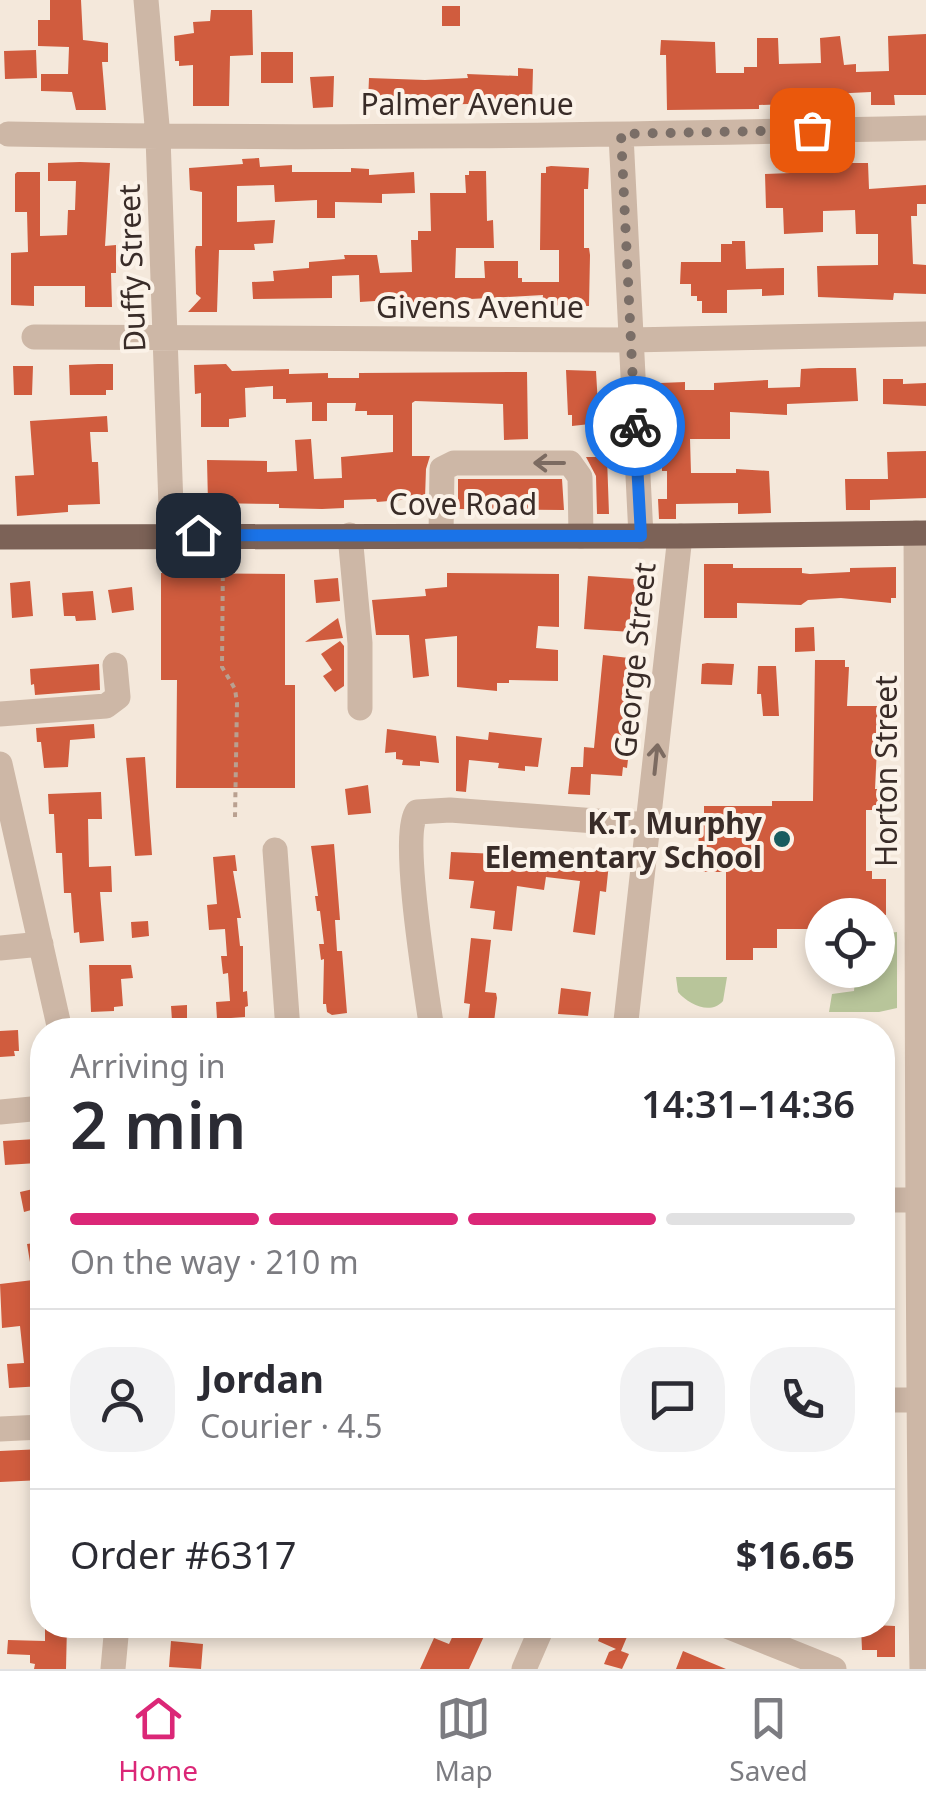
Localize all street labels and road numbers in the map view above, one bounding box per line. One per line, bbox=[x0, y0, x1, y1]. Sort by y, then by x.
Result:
street label: Palmer Avenue bbox=[360, 83, 574, 124]
street label: Duffy Street bbox=[108, 183, 154, 353]
street label: Givens Avenue bbox=[376, 286, 584, 327]
street label: Cove Road bbox=[389, 483, 537, 524]
street label: George Street bbox=[603, 560, 665, 760]
street label: Horton Street bbox=[865, 675, 906, 867]

